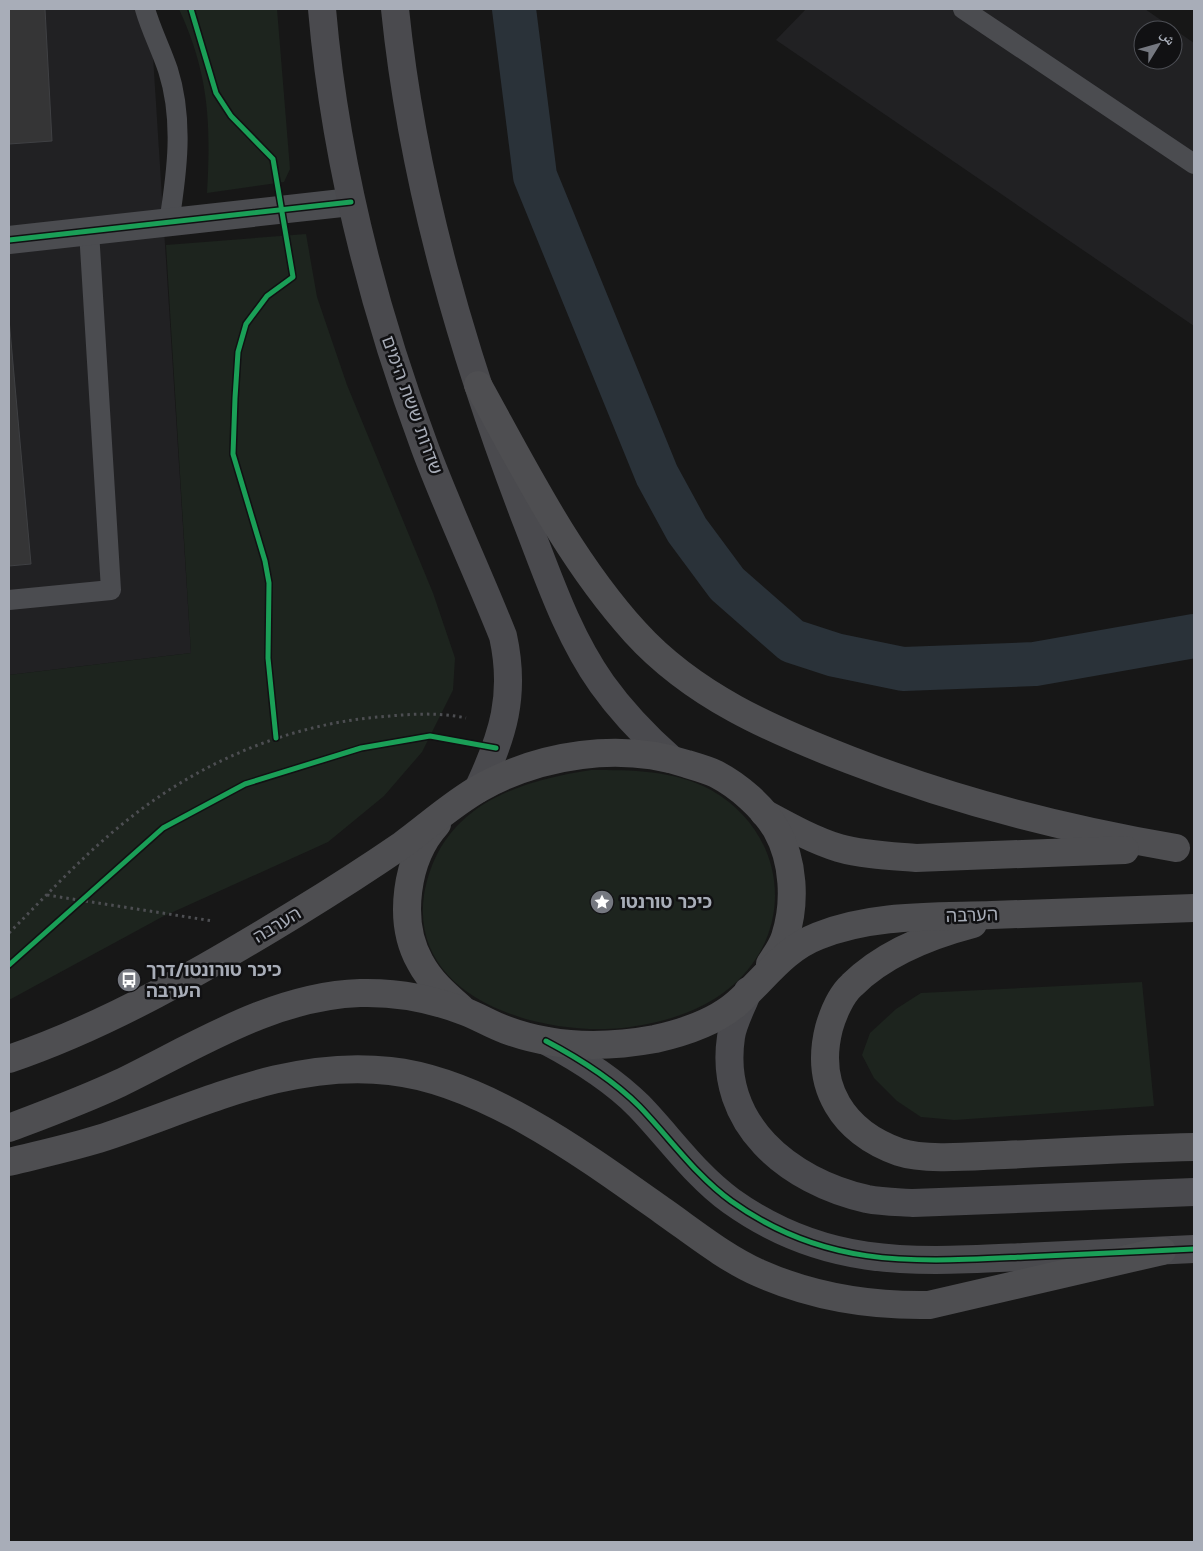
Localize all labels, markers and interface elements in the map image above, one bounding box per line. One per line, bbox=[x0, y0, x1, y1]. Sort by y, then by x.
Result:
north arrow bbox=[1133, 20, 1183, 70]
text: ش bbox=[1157, 26, 1179, 49]
street label: שדרות ששת הימים bbox=[378, 333, 447, 477]
place icon: כיכר טורנטו bbox=[589, 889, 615, 915]
place label: כיכר טורנטו bbox=[620, 891, 712, 912]
street label: הערבה bbox=[249, 902, 305, 947]
street label: הערבה bbox=[946, 903, 998, 926]
place label: כיכר טורונטו/דרך הערבה bbox=[146, 959, 282, 1001]
bus stop icon: כיכר טורונטו/דרך הערבה bbox=[116, 967, 142, 993]

